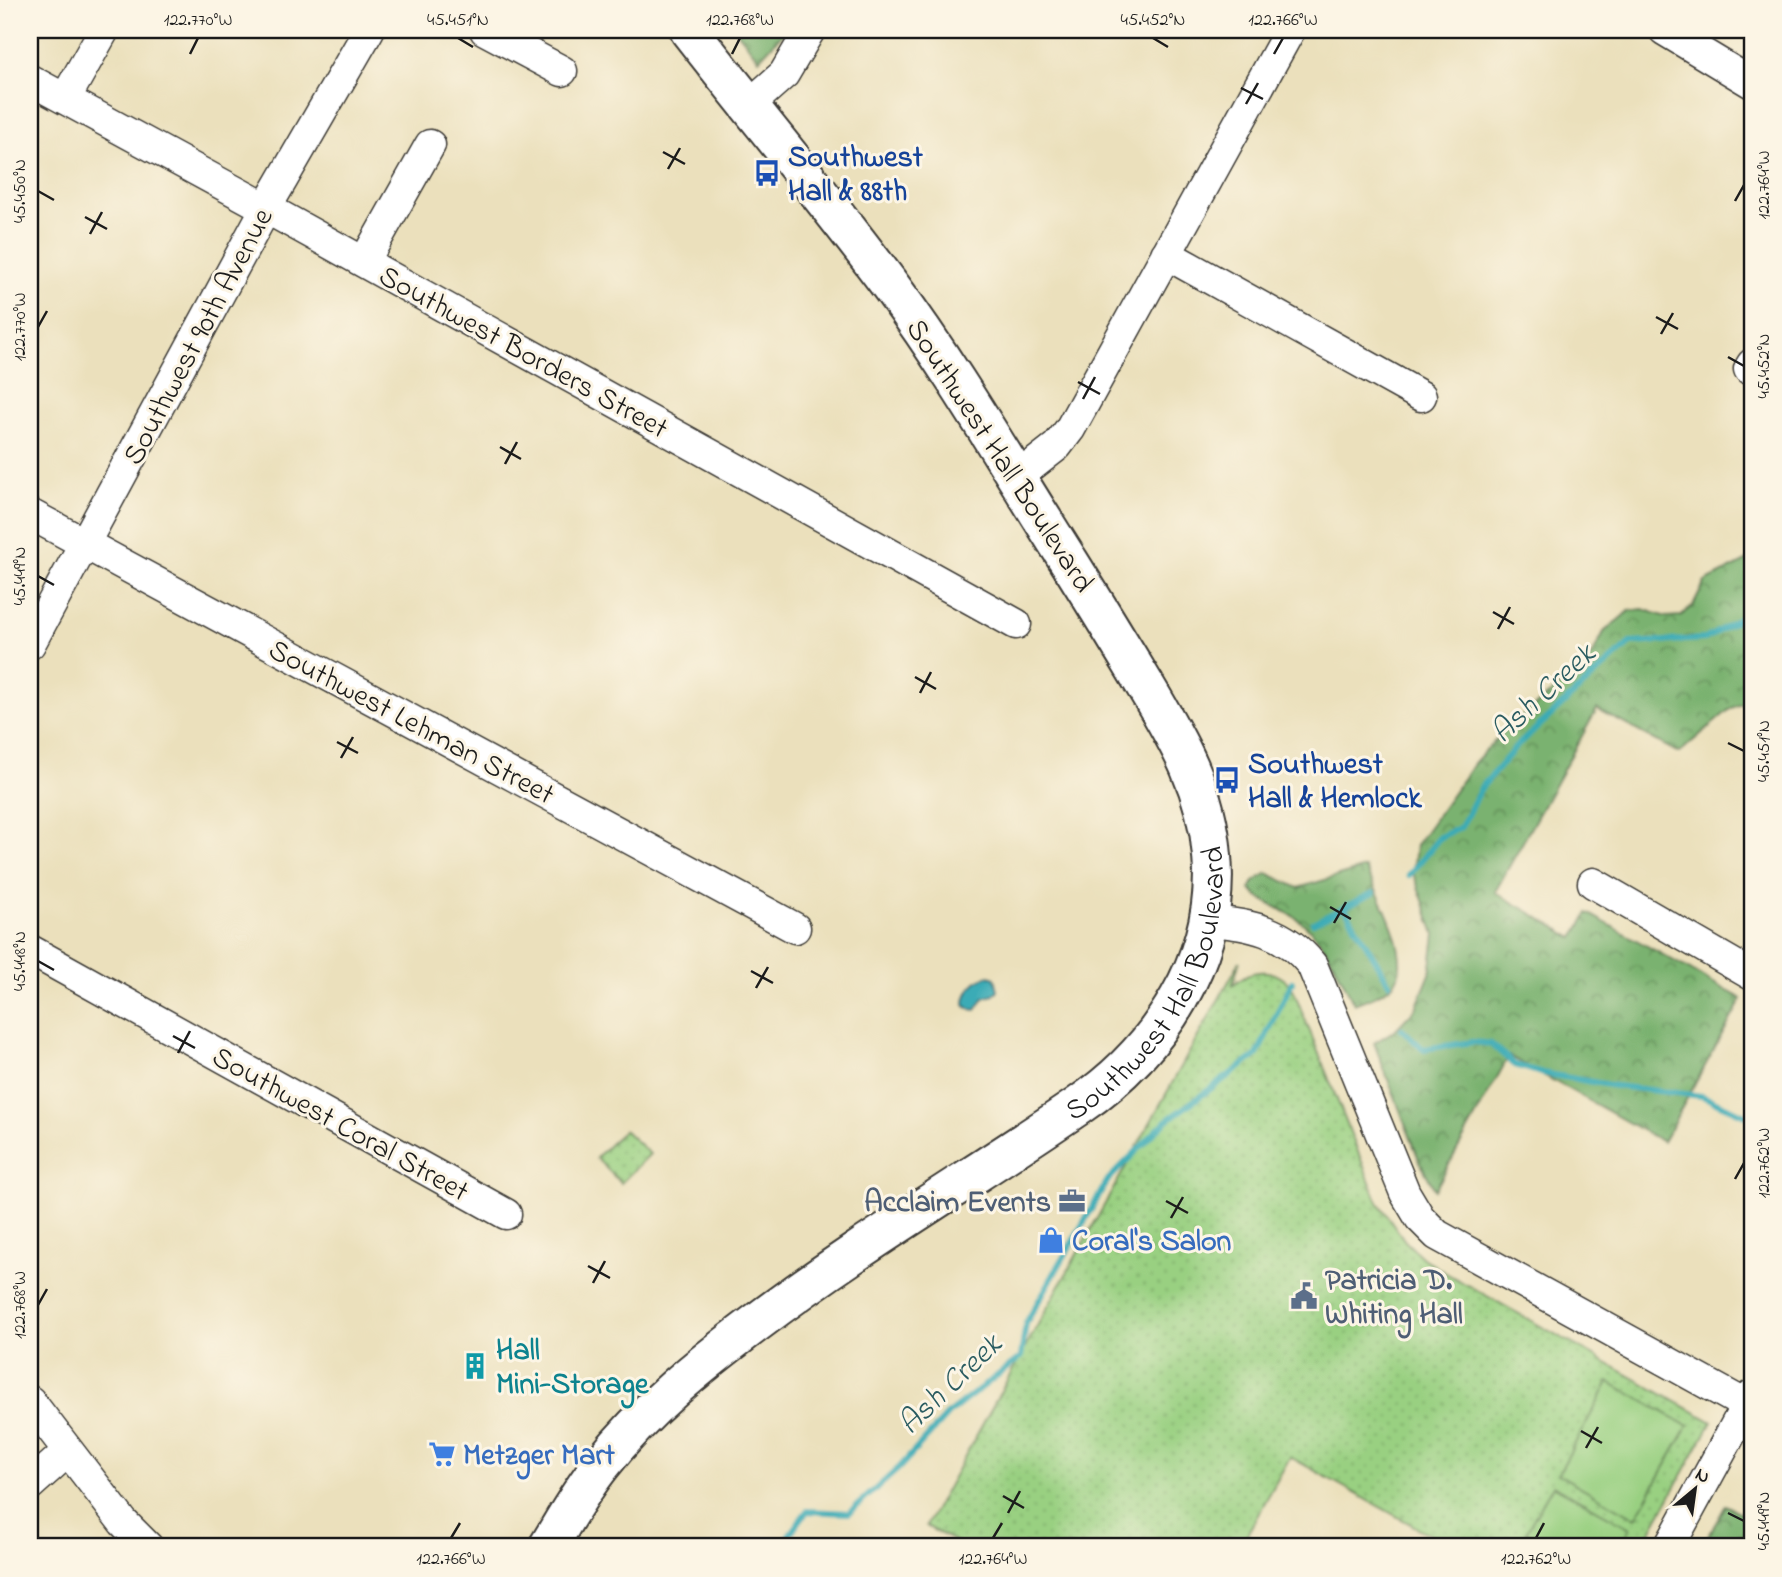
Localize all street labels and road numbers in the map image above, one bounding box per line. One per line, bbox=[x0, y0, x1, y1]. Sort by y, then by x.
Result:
street label: Southwest 90th Avenue bbox=[113, 200, 286, 474]
street label: Southwest Borders Street bbox=[370, 256, 675, 452]
street label: Southwest Hall Boulevard bbox=[893, 311, 1104, 602]
street label: Southwest Lehman Street bbox=[260, 629, 561, 818]
street label: Southwest Hall Boulevard bbox=[1057, 844, 1238, 1134]
street label: Southwest Coral Street bbox=[203, 1037, 476, 1215]

